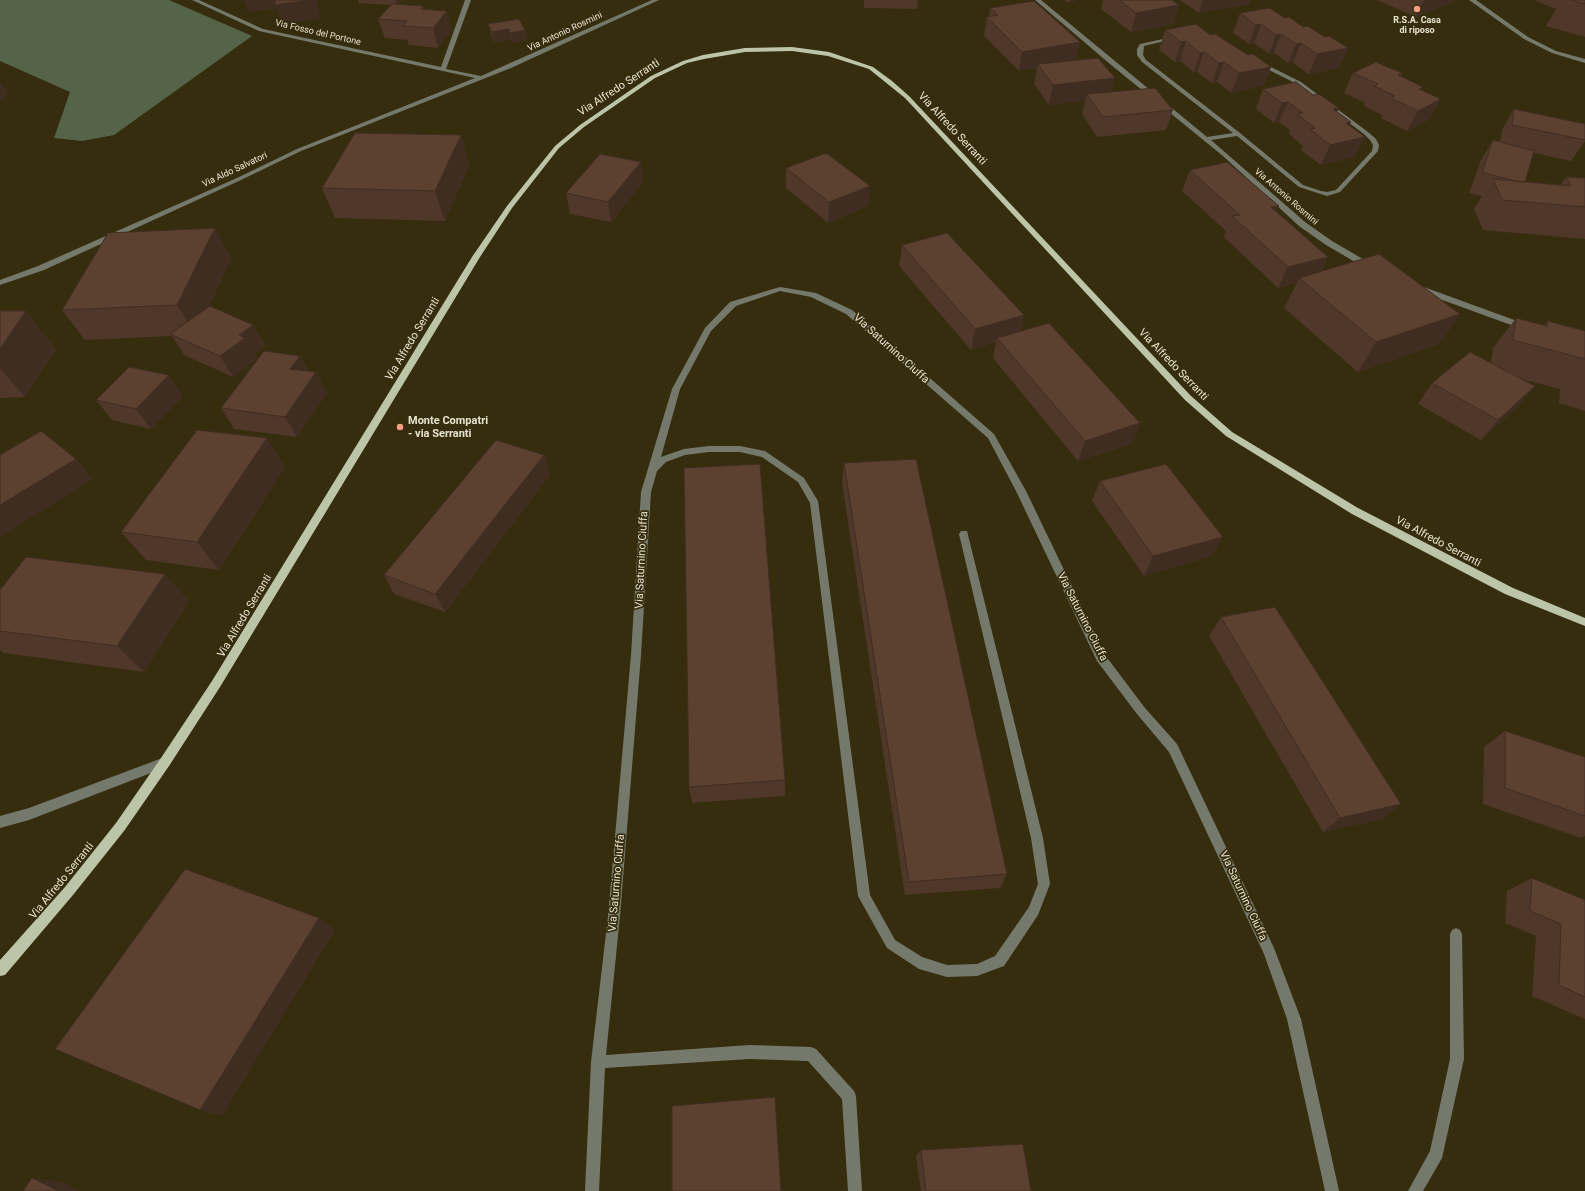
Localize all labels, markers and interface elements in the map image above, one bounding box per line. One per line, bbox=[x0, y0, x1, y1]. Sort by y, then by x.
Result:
marker: R.S.A. Casa di riposo bbox=[1412, 4, 1422, 14]
street label: Via Antonio Rosmini bbox=[526, 10, 604, 54]
place label: R.S.A. Casa di riposo bbox=[1393, 16, 1441, 37]
street label: Via Fosso del Portone bbox=[274, 18, 362, 48]
street label: Via Alfredo Serranti bbox=[576, 57, 662, 119]
street label: Via Alfredo Serranti bbox=[915, 90, 989, 168]
street label: Via Aldo Salvatori bbox=[201, 150, 269, 190]
street label: Via Antonio Rosmini bbox=[1252, 166, 1320, 228]
street label: Via Alfredo Serranti bbox=[383, 295, 443, 383]
street label: Via Saturnino Ciuffa bbox=[850, 311, 932, 387]
street label: Via Alfredo Serranti bbox=[1135, 326, 1211, 404]
place label: Monte Compatri - via Serranti bbox=[408, 414, 488, 440]
marker: Monte Compatri - via Serranti bbox=[395, 422, 405, 432]
street label: Via Saturnino Ciuffa bbox=[633, 511, 651, 609]
street label: Via Alfredo Serranti bbox=[1393, 514, 1483, 570]
street label: Via Saturnino Ciuffa bbox=[1054, 570, 1110, 664]
street label: Via Alfredo Serranti bbox=[215, 572, 275, 660]
street label: Via Saturnino Ciuffa bbox=[606, 834, 628, 932]
street label: Via Alfredo Serranti bbox=[27, 840, 97, 922]
street label: Via Saturnino Ciuffa bbox=[1216, 849, 1270, 943]

